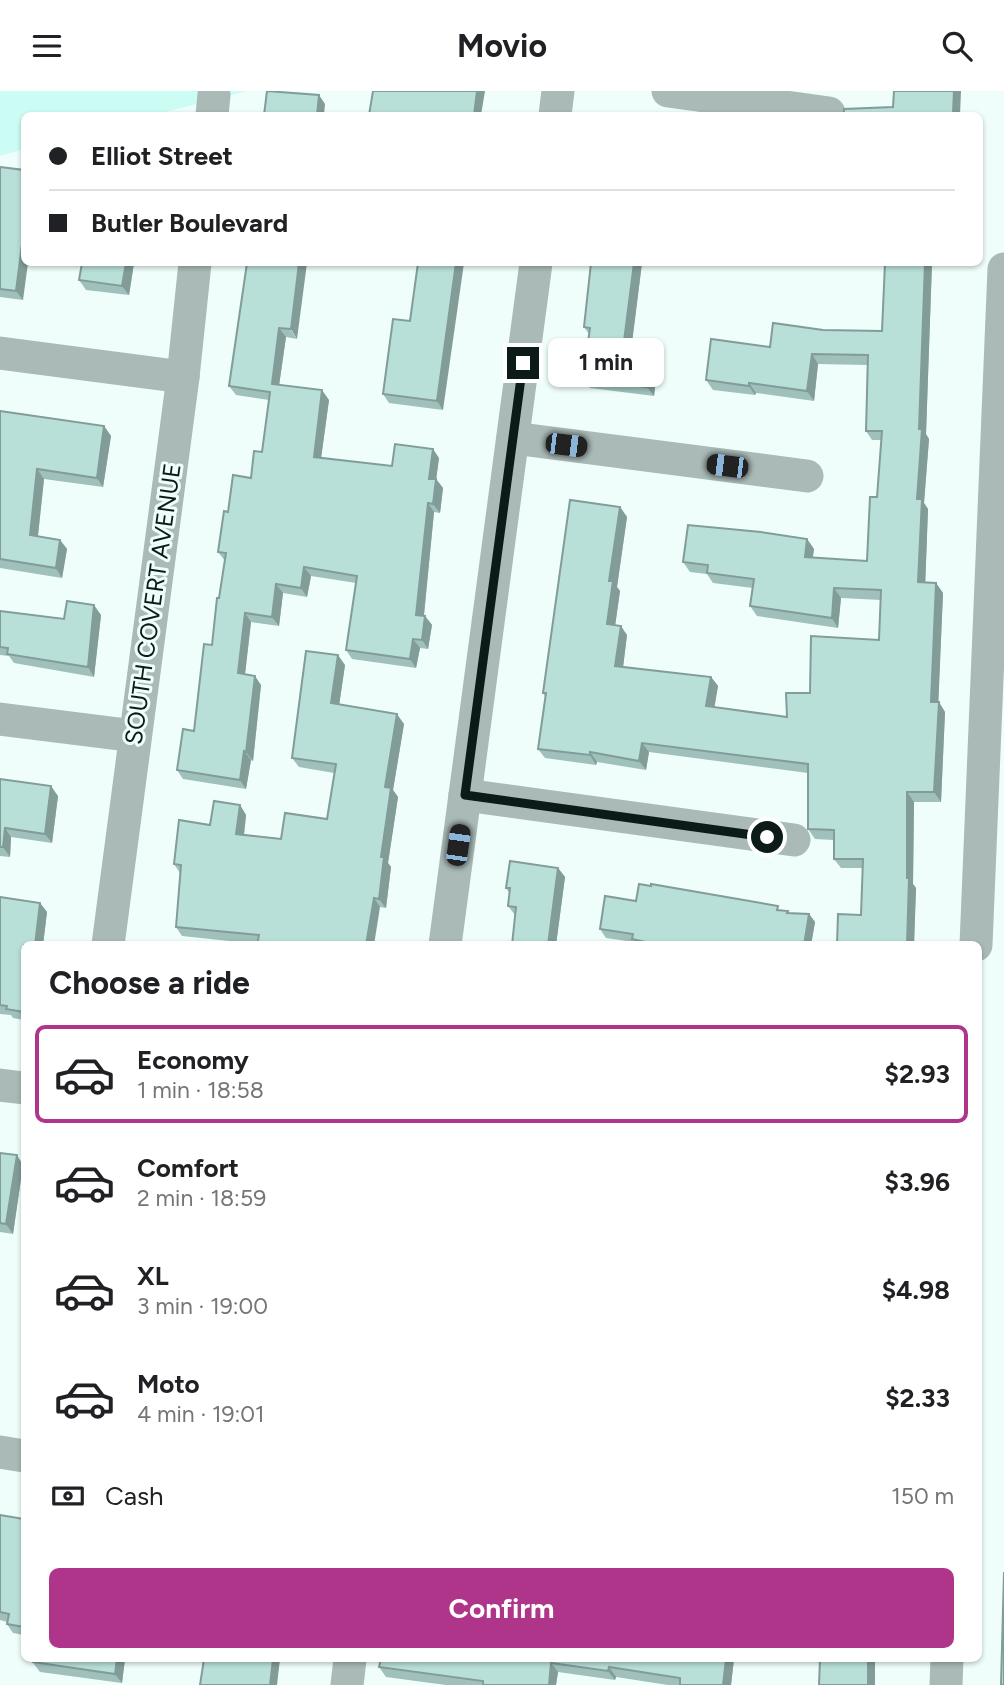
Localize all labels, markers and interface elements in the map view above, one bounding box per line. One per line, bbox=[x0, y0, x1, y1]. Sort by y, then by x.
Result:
icon: menu bbox=[28, 27, 66, 65]
text: Movio bbox=[457, 27, 547, 65]
icon: search bbox=[938, 27, 976, 65]
text: Elliot Street bbox=[91, 140, 233, 172]
text: Butler Boulevard bbox=[91, 207, 288, 239]
callout: 1 min bbox=[548, 338, 663, 387]
route end bbox=[507, 347, 539, 379]
text: 1 min bbox=[579, 348, 633, 376]
car bbox=[544, 432, 589, 458]
car bbox=[705, 453, 750, 479]
street label: SOUTH COVERT AVENUE bbox=[118, 461, 187, 746]
route start bbox=[751, 821, 783, 853]
car bbox=[445, 823, 472, 867]
text: Choose a ride bbox=[49, 964, 250, 1002]
icon: car bbox=[53, 1043, 116, 1106]
text: Economy bbox=[137, 1044, 249, 1076]
text: $2.93 bbox=[885, 1058, 950, 1090]
text: 1 min · 18:58 bbox=[137, 1076, 264, 1104]
icon: car bbox=[53, 1151, 116, 1214]
text: Comfort bbox=[137, 1152, 239, 1184]
text: $3.96 bbox=[885, 1166, 950, 1198]
text: 2 min · 18:59 bbox=[137, 1184, 266, 1212]
icon: car bbox=[53, 1259, 116, 1322]
text: XL bbox=[137, 1260, 169, 1292]
text: $4.98 bbox=[882, 1274, 950, 1306]
text: 3 min · 19:00 bbox=[137, 1292, 268, 1320]
icon: car bbox=[53, 1367, 116, 1430]
text: Moto bbox=[137, 1368, 200, 1400]
text: $2.33 bbox=[885, 1382, 950, 1414]
text: 4 min · 19:01 bbox=[137, 1400, 265, 1428]
icon: cash bbox=[49, 1477, 87, 1515]
text: Cash bbox=[105, 1480, 164, 1512]
text: 150 m bbox=[891, 1482, 954, 1510]
button: Confirm bbox=[49, 1568, 954, 1648]

